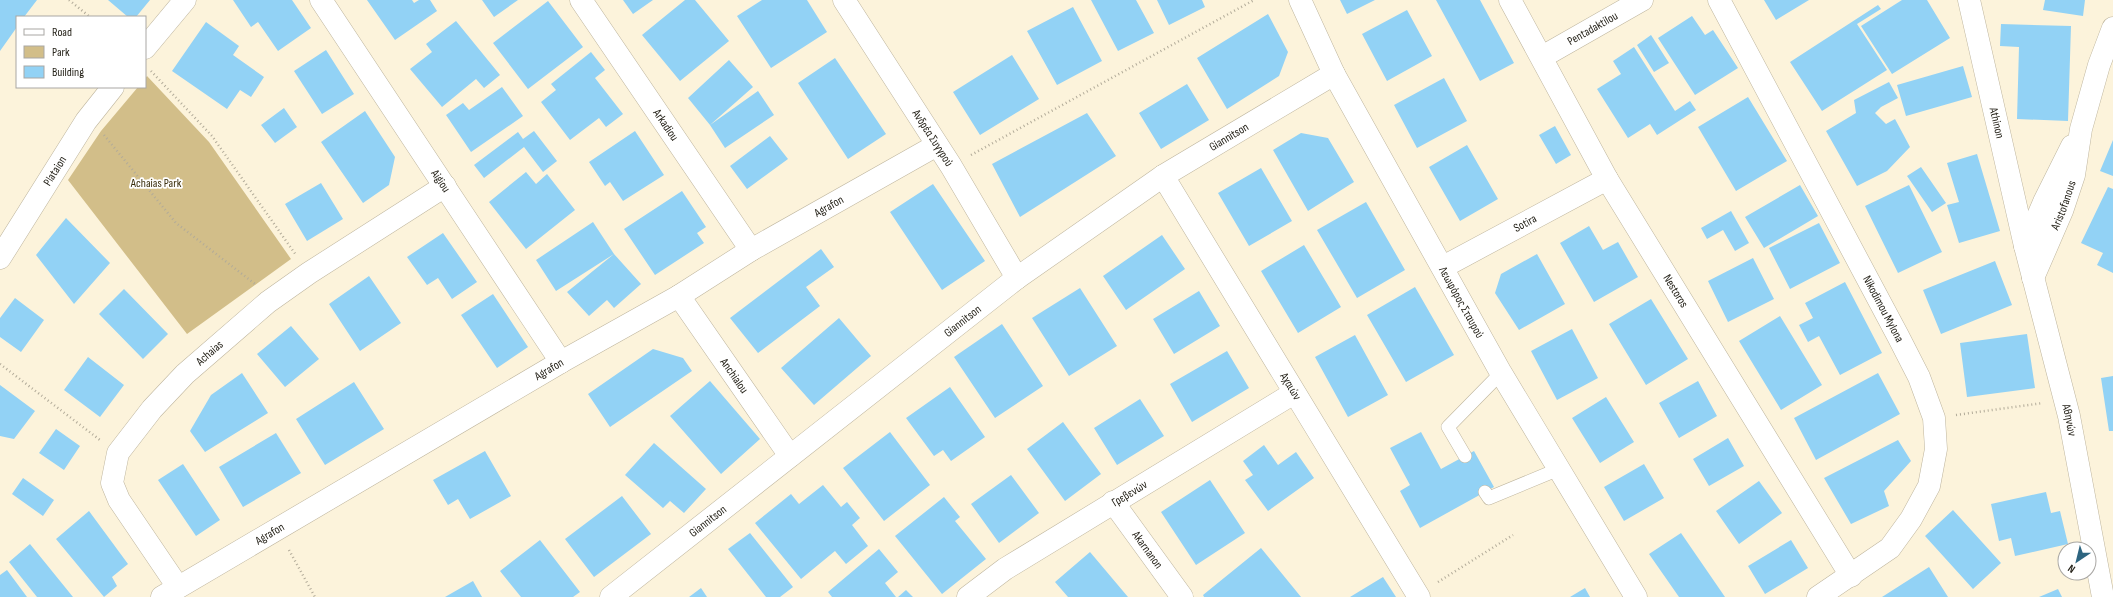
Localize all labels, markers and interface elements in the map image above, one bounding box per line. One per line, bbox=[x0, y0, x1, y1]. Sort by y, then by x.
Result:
street label: Pentadaktilou bbox=[1565, 8, 1621, 49]
legend bbox=[16, 16, 146, 88]
text: Road bbox=[52, 25, 72, 40]
text: Park bbox=[52, 45, 70, 60]
text: Building bbox=[52, 65, 84, 80]
street label: Athinon bbox=[1985, 105, 2007, 140]
street label: Arkadiou bbox=[649, 106, 682, 144]
street label: Ανδρέα Συγγρού bbox=[908, 106, 956, 169]
street label: Giannitson bbox=[1207, 120, 1251, 155]
street label: Plataion bbox=[40, 153, 70, 189]
street label: Aigiou bbox=[427, 166, 453, 195]
park label: Achaias Park bbox=[130, 176, 182, 191]
street label: Aristofanous bbox=[2047, 179, 2080, 233]
street label: Agrafon bbox=[811, 192, 846, 221]
street label: Sotira bbox=[1511, 211, 1540, 236]
street label: Λεωφόρος Σταυρού bbox=[1435, 263, 1487, 341]
street label: Nestoros bbox=[1659, 272, 1691, 311]
street label: Nikodimou Mylona bbox=[1859, 273, 1907, 345]
street label: Giannitson bbox=[941, 302, 984, 341]
street label: Achaias bbox=[192, 337, 226, 370]
street label: Agrafon bbox=[531, 355, 566, 384]
street label: Anchialou bbox=[716, 355, 751, 397]
street label: Αχαιών bbox=[1276, 369, 1305, 403]
street label: Αθηνών bbox=[2058, 402, 2080, 438]
street label: Γρεβενών bbox=[1109, 477, 1150, 510]
street label: Giannitson bbox=[686, 502, 730, 541]
street label: Agrafon bbox=[252, 520, 287, 549]
street label: Akarnanon bbox=[1128, 527, 1166, 572]
north arrow bbox=[2057, 541, 2097, 581]
text: N bbox=[2065, 562, 2078, 576]

